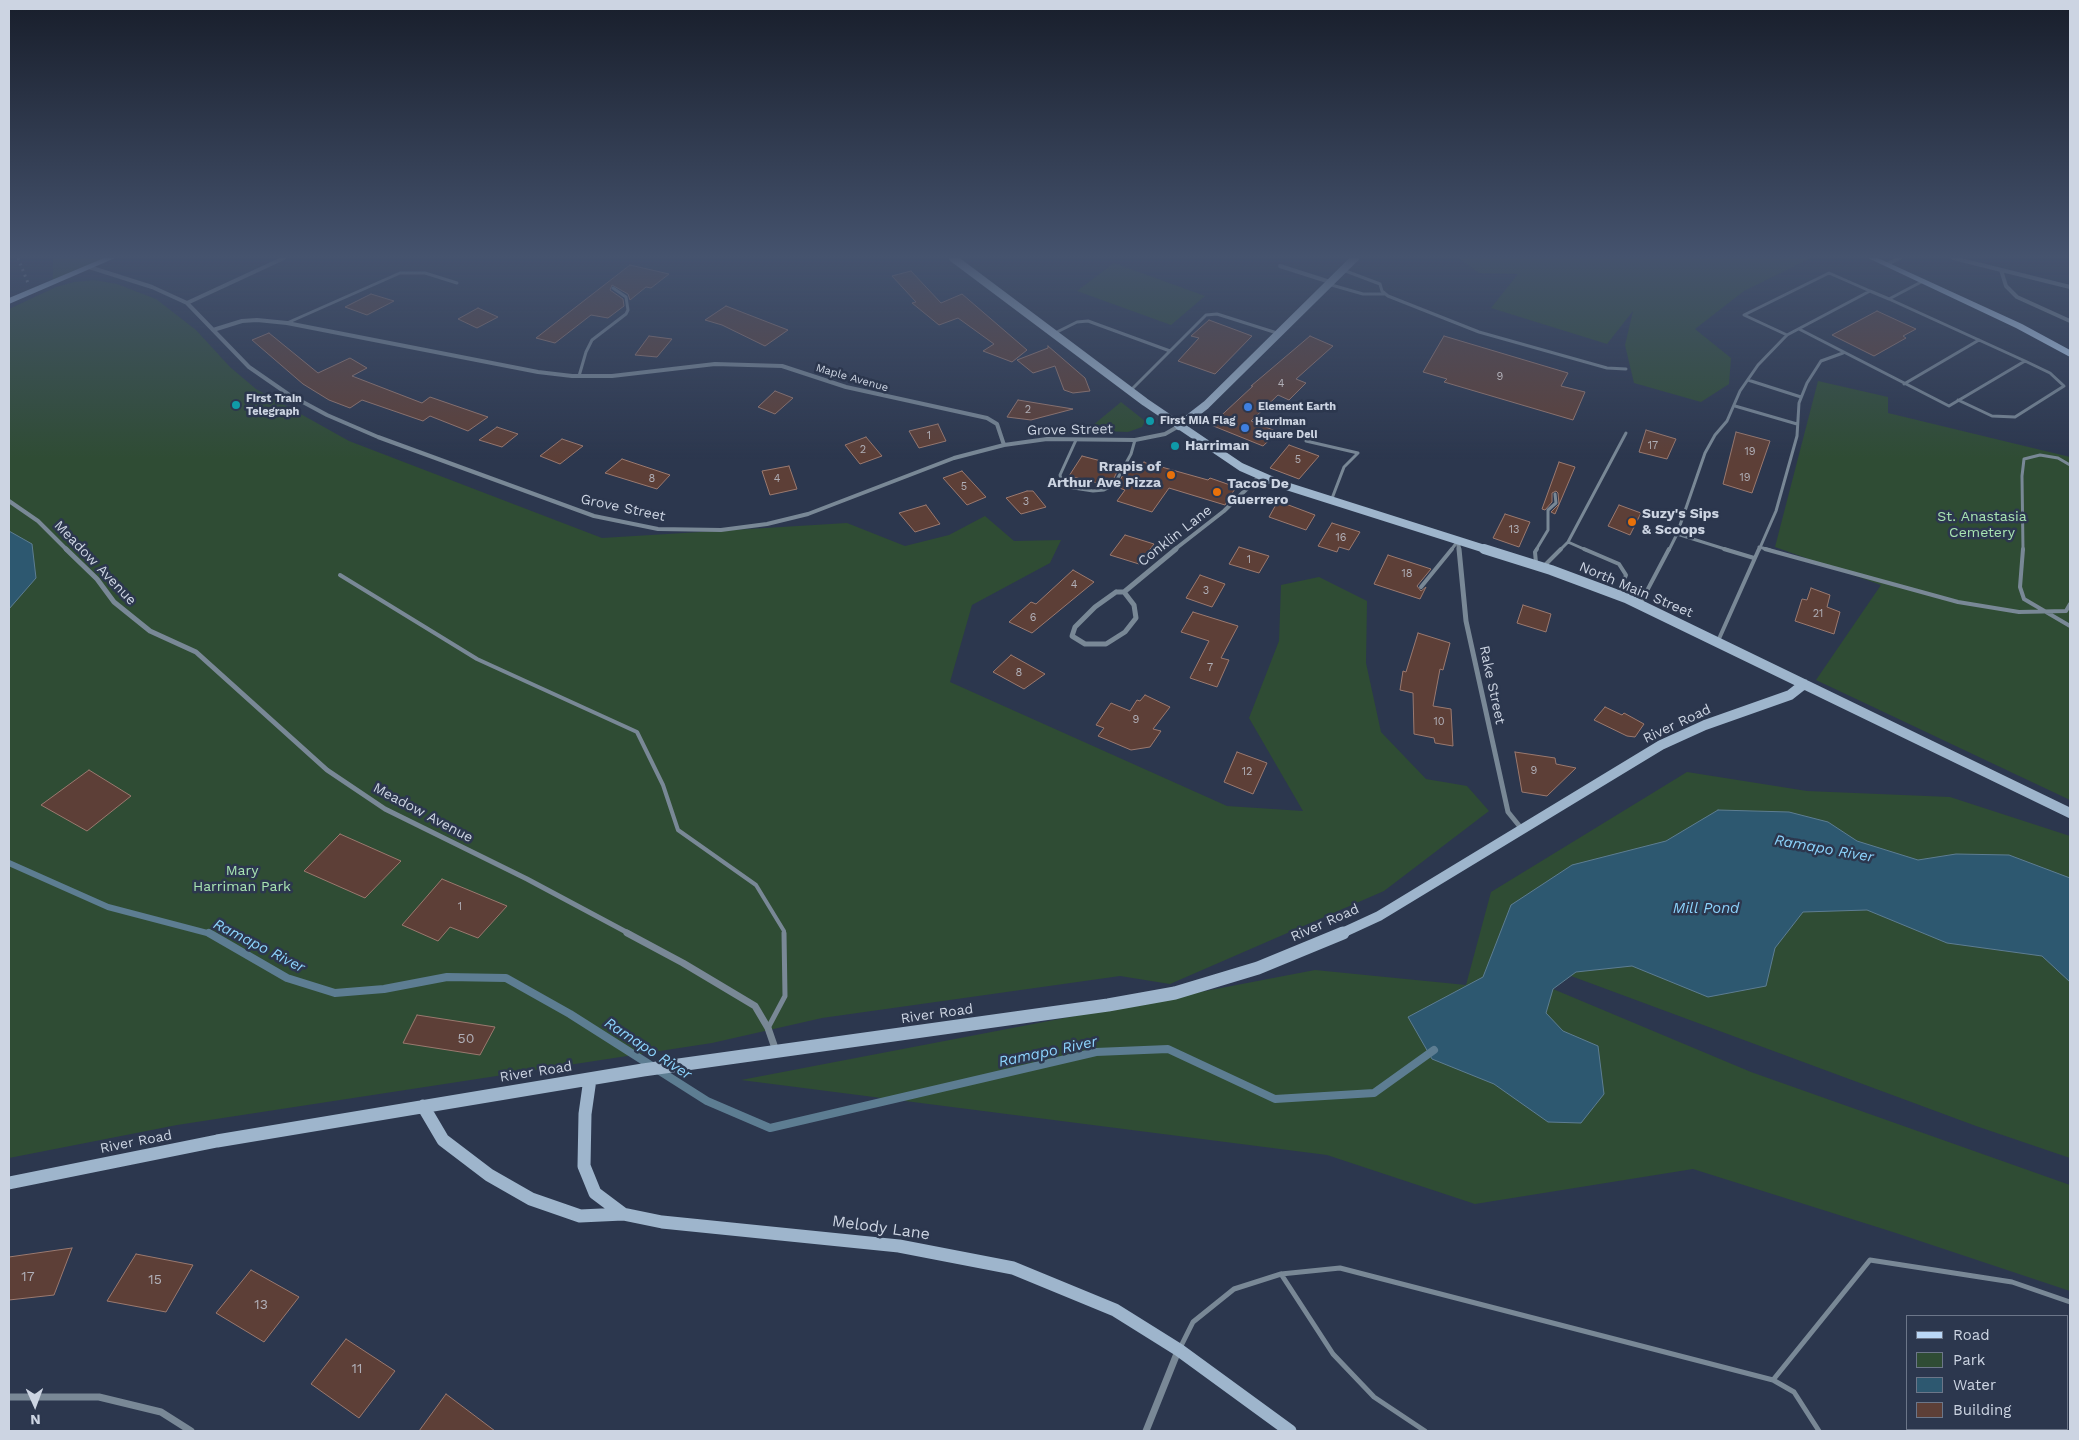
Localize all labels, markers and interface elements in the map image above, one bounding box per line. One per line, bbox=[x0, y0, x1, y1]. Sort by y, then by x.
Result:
street label: Maple Avenue bbox=[814, 361, 890, 395]
house number: 9 bbox=[1497, 370, 1503, 384]
house number: 4 bbox=[1278, 377, 1284, 391]
place label: First Train Telegraph bbox=[246, 392, 302, 418]
marker: First Train Telegraph bbox=[230, 399, 242, 411]
place label: Element Earth bbox=[1258, 400, 1336, 414]
marker: Element Earth bbox=[1242, 401, 1254, 413]
house number: 2 bbox=[1025, 403, 1031, 417]
place label: First MIA Flag bbox=[1160, 414, 1235, 428]
marker: First MIA Flag bbox=[1144, 415, 1156, 427]
place label: Harriman Square Deli bbox=[1255, 415, 1317, 441]
street label: Grove Street bbox=[1027, 421, 1113, 439]
marker: Harriman Square Deli bbox=[1239, 422, 1251, 434]
house number: 1 bbox=[927, 429, 931, 443]
place label: Harriman bbox=[1185, 438, 1250, 454]
house number: 17 bbox=[1648, 439, 1658, 453]
marker: Harriman bbox=[1169, 440, 1181, 452]
house number: 2 bbox=[860, 443, 866, 457]
house number: 19 bbox=[1744, 445, 1756, 459]
house number: 5 bbox=[1295, 453, 1301, 467]
place label: Rrapis of Arthur Ave Pizza bbox=[1047, 459, 1161, 492]
marker: Rrapis of Arthur Ave Pizza bbox=[1165, 469, 1177, 481]
house number: 19 bbox=[1739, 471, 1751, 485]
house number: 8 bbox=[649, 472, 655, 486]
house number: 4 bbox=[774, 472, 780, 486]
place label: Tacos De Guerrero bbox=[1227, 476, 1289, 508]
house number: 5 bbox=[961, 480, 967, 494]
marker: Tacos De Guerrero bbox=[1211, 486, 1223, 498]
street label: Grove Street bbox=[579, 491, 667, 525]
house number: 3 bbox=[1023, 495, 1029, 509]
street label: Conklin Lane bbox=[1135, 502, 1215, 570]
place label: Suzy's Sips & Scoops bbox=[1642, 506, 1719, 538]
park label: St. Anastasia Cemetery bbox=[1937, 509, 2027, 542]
marker: Suzy's Sips & Scoops bbox=[1626, 516, 1638, 528]
street label: Meadow Avenue bbox=[50, 517, 140, 609]
house number: 13 bbox=[1509, 523, 1519, 537]
house number: 16 bbox=[1336, 531, 1346, 545]
house number: 1 bbox=[1247, 553, 1251, 567]
street label: North Main Street bbox=[1576, 558, 1696, 622]
house number: 18 bbox=[1401, 567, 1413, 581]
house number: 4 bbox=[1071, 578, 1077, 592]
house number: 3 bbox=[1203, 584, 1209, 598]
house number: 21 bbox=[1813, 607, 1823, 621]
house number: 6 bbox=[1030, 611, 1036, 625]
street label: Rake Street bbox=[1475, 644, 1509, 726]
house number: 7 bbox=[1207, 661, 1213, 675]
house number: 8 bbox=[1016, 666, 1022, 680]
street label: River Road bbox=[1640, 701, 1714, 747]
house number: 9 bbox=[1133, 713, 1139, 727]
house number: 10 bbox=[1433, 715, 1445, 729]
house number: 9 bbox=[1531, 764, 1537, 778]
house number: 12 bbox=[1242, 765, 1252, 779]
street label: Meadow Avenue bbox=[370, 780, 476, 846]
water label: Ramapo River bbox=[1773, 831, 1875, 867]
park label: Mary Harriman Park bbox=[193, 863, 291, 896]
house number: 1 bbox=[458, 900, 462, 914]
street label: River Road bbox=[1288, 900, 1362, 946]
water label: Mill Pond bbox=[1673, 900, 1739, 918]
water label: Ramapo River bbox=[210, 915, 308, 977]
street label: River Road bbox=[900, 1001, 974, 1027]
water label: Ramapo River bbox=[601, 1014, 695, 1084]
house number: 50 bbox=[458, 1031, 474, 1047]
water label: Ramapo River bbox=[997, 1033, 1099, 1071]
street label: River Road bbox=[499, 1058, 573, 1086]
street label: River Road bbox=[99, 1127, 173, 1157]
street label: Melody Lane bbox=[831, 1212, 931, 1244]
house number: 17 bbox=[21, 1269, 35, 1285]
house number: 15 bbox=[148, 1272, 162, 1288]
house number: 13 bbox=[254, 1297, 268, 1313]
legend bbox=[1906, 1315, 2069, 1430]
text: Road bbox=[1953, 1326, 1990, 1344]
text: Park bbox=[1953, 1351, 1985, 1369]
house number: 11 bbox=[352, 1361, 362, 1377]
text: Water bbox=[1953, 1376, 1996, 1394]
north arrow bbox=[10, 1380, 60, 1430]
text: Building bbox=[1953, 1401, 2011, 1419]
text: N bbox=[30, 1412, 41, 1428]

